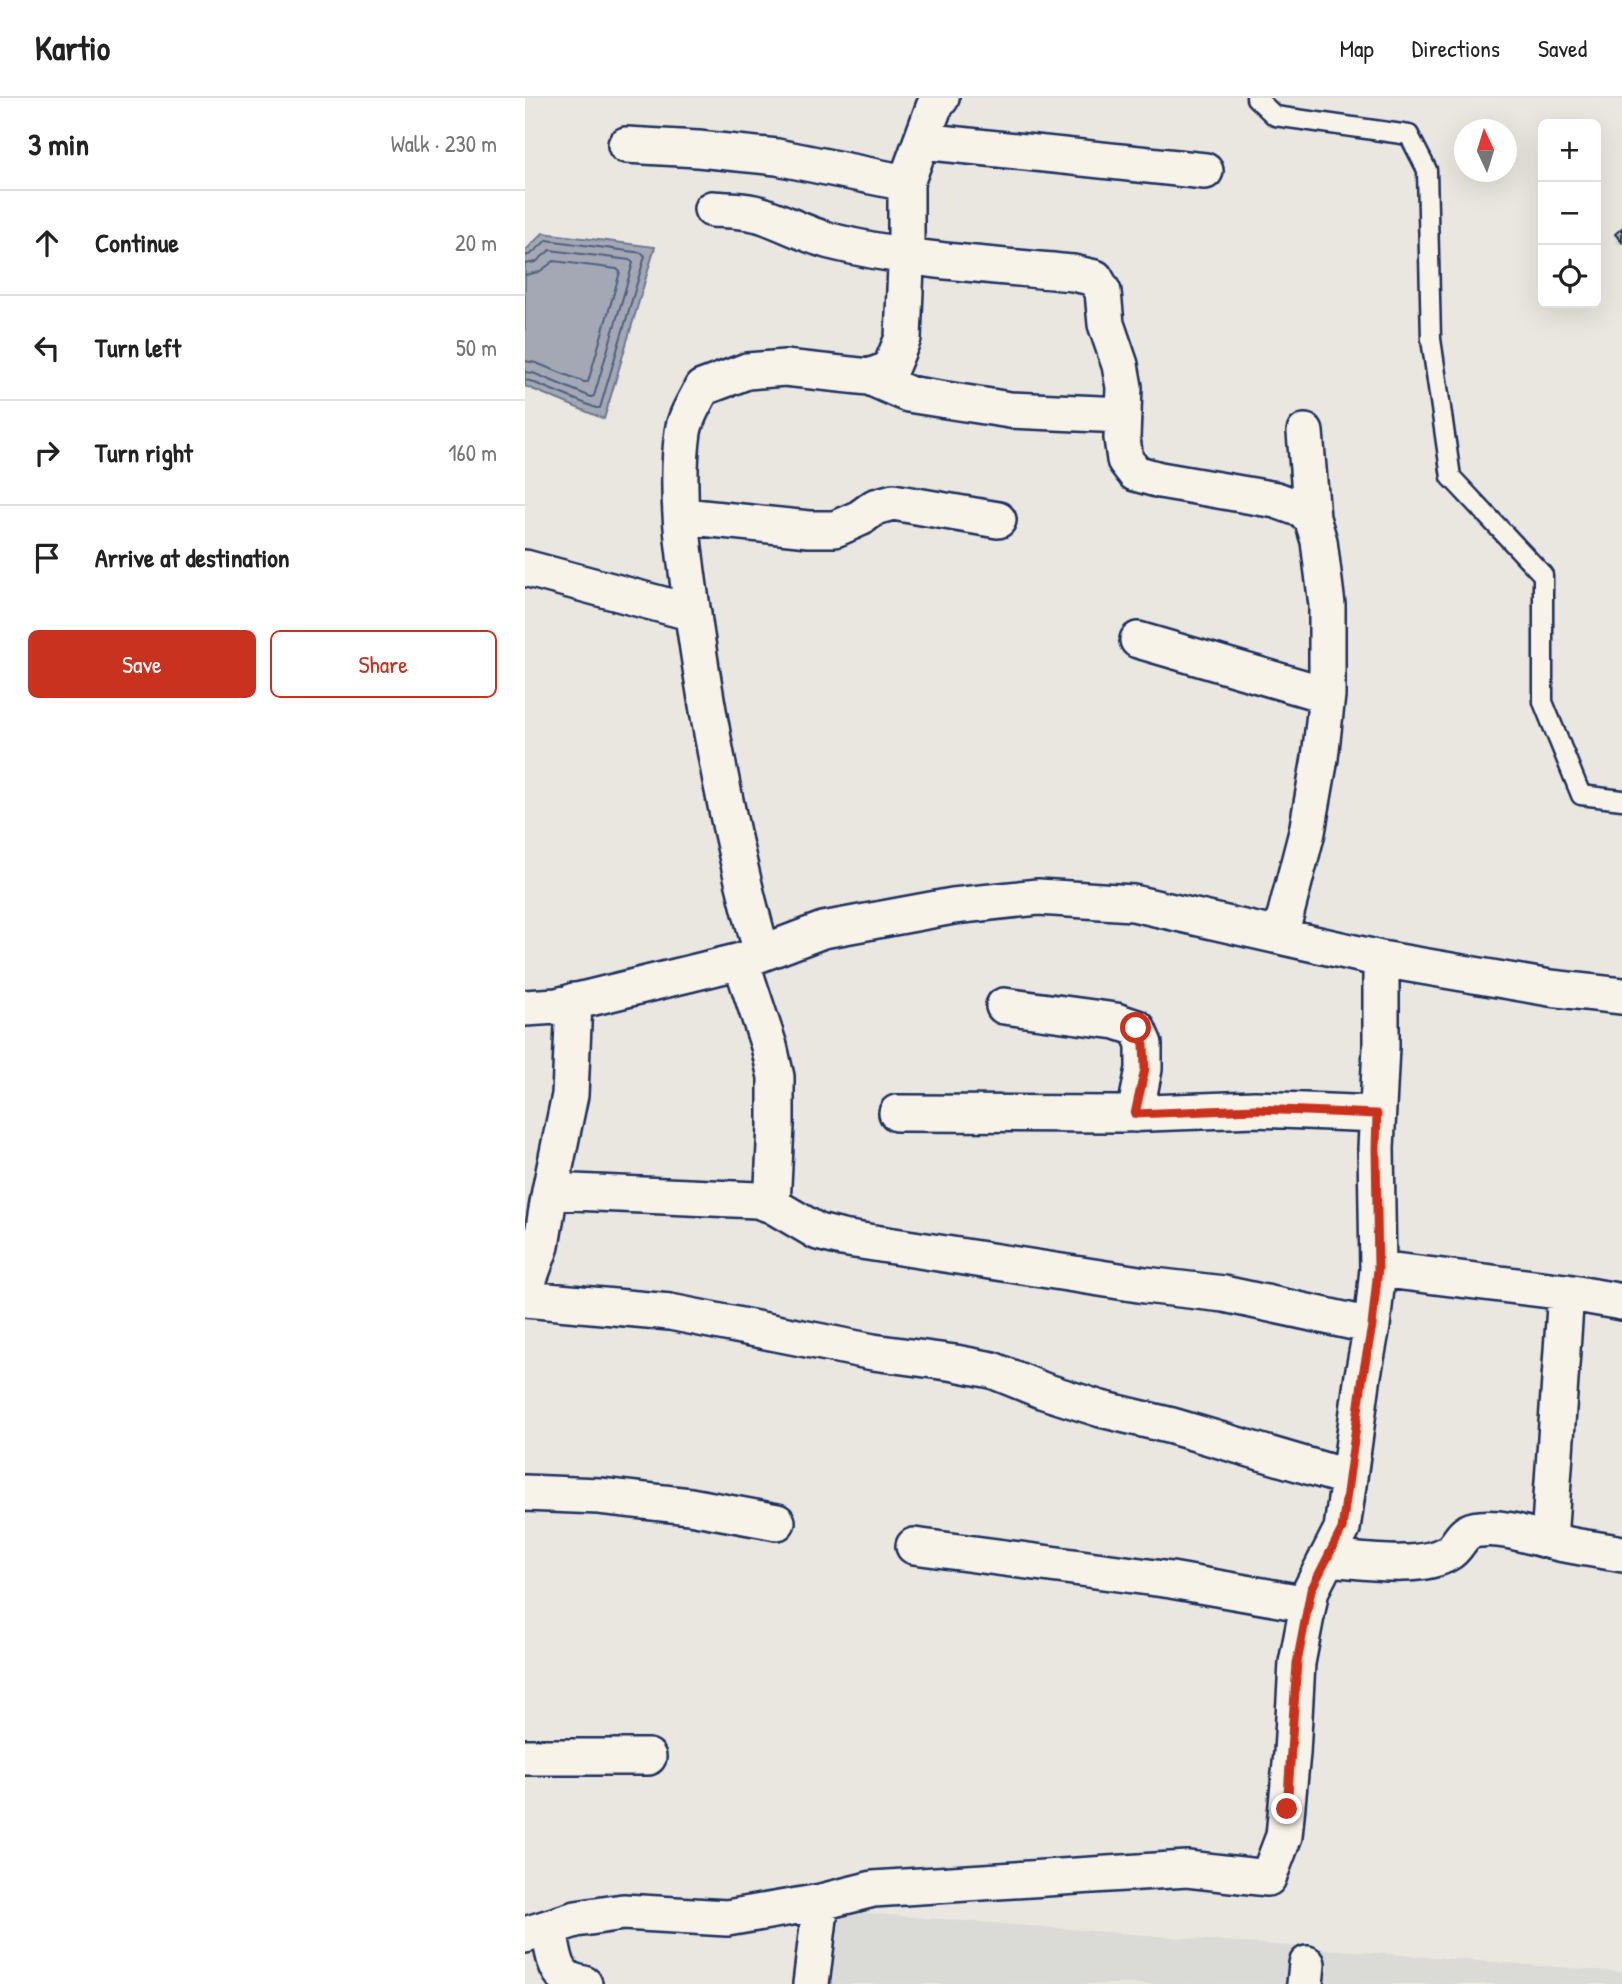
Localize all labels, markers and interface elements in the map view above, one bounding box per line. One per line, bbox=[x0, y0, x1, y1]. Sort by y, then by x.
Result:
text: Kartio bbox=[35, 26, 110, 70]
text: Map bbox=[1340, 32, 1374, 64]
text: Directions bbox=[1412, 32, 1500, 64]
text: Saved bbox=[1538, 32, 1587, 64]
north arrow bbox=[1454, 119, 1517, 182]
map controls bbox=[1538, 119, 1601, 308]
button: + bbox=[1538, 119, 1601, 182]
text: 3 min bbox=[28, 124, 89, 164]
text: Walk · 230 m bbox=[391, 128, 497, 159]
button: − bbox=[1538, 182, 1601, 245]
icon: ahead bbox=[28, 224, 66, 262]
text: Continue bbox=[95, 225, 179, 260]
text: 20 m bbox=[455, 227, 497, 258]
button: locate bbox=[1538, 245, 1601, 308]
icon: left bbox=[28, 329, 66, 367]
text: Turn left bbox=[95, 330, 181, 365]
text: 50 m bbox=[456, 332, 497, 363]
icon: right bbox=[28, 434, 66, 472]
text: Turn right bbox=[95, 435, 193, 470]
text: 160 m bbox=[448, 437, 497, 468]
icon: arrive bbox=[28, 539, 66, 577]
text: Arrive at destination bbox=[95, 540, 290, 575]
button: Save bbox=[28, 630, 256, 698]
button: Share bbox=[270, 630, 497, 698]
route start bbox=[1120, 1012, 1151, 1043]
route end bbox=[1271, 1793, 1302, 1824]

